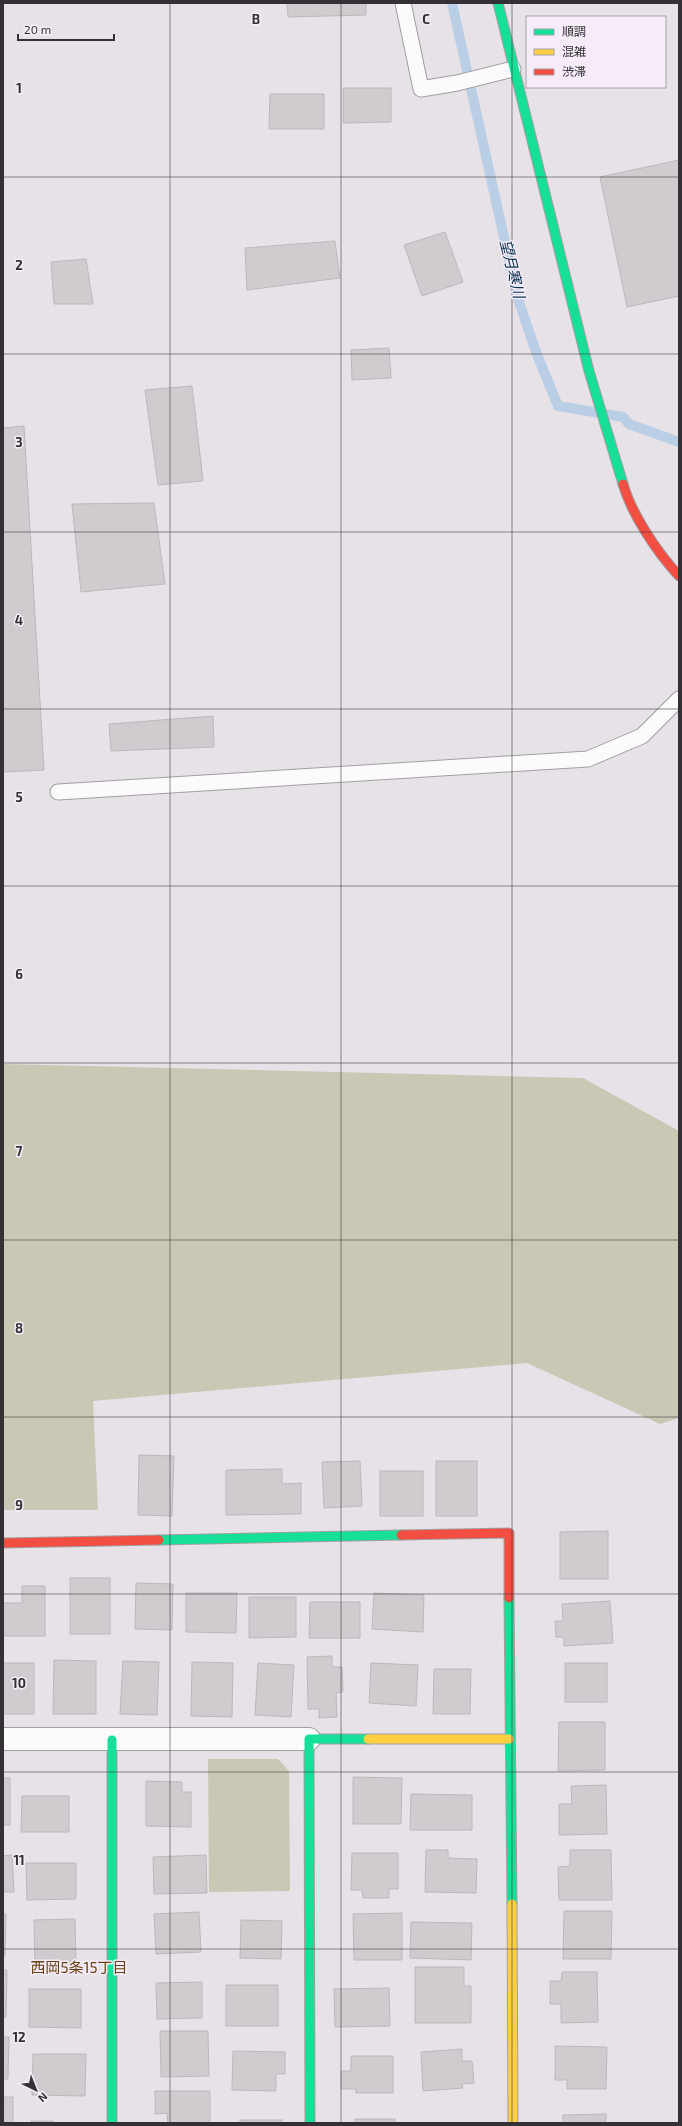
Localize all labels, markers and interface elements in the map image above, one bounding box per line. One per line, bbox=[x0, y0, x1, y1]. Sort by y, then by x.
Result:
text: B bbox=[252, 11, 260, 27]
text: C bbox=[422, 11, 430, 27]
scale bar bbox=[18, 16, 114, 42]
legend bbox=[526, 16, 666, 88]
text: 20 m bbox=[24, 22, 51, 36]
text: 順調 bbox=[562, 24, 586, 38]
text: 混雑 bbox=[562, 44, 586, 58]
text: 渋滞 bbox=[562, 64, 586, 78]
text: 1 bbox=[16, 80, 22, 96]
water label: 望月寒川 bbox=[497, 237, 529, 302]
text: 2 bbox=[15, 257, 23, 273]
text: 3 bbox=[15, 434, 23, 450]
text: 4 bbox=[15, 612, 23, 628]
text: 5 bbox=[15, 789, 23, 805]
text: 6 bbox=[15, 966, 23, 982]
text: 7 bbox=[16, 1143, 23, 1159]
text: 8 bbox=[15, 1320, 23, 1336]
text: 9 bbox=[15, 1497, 23, 1513]
text: 10 bbox=[12, 1675, 26, 1691]
text: 11 bbox=[13, 1852, 25, 1868]
district label: 西岡5条15丁目 bbox=[30, 1958, 128, 1976]
text: 12 bbox=[12, 2029, 26, 2045]
north arrow bbox=[16, 2070, 56, 2110]
text: N bbox=[36, 2090, 51, 2105]

